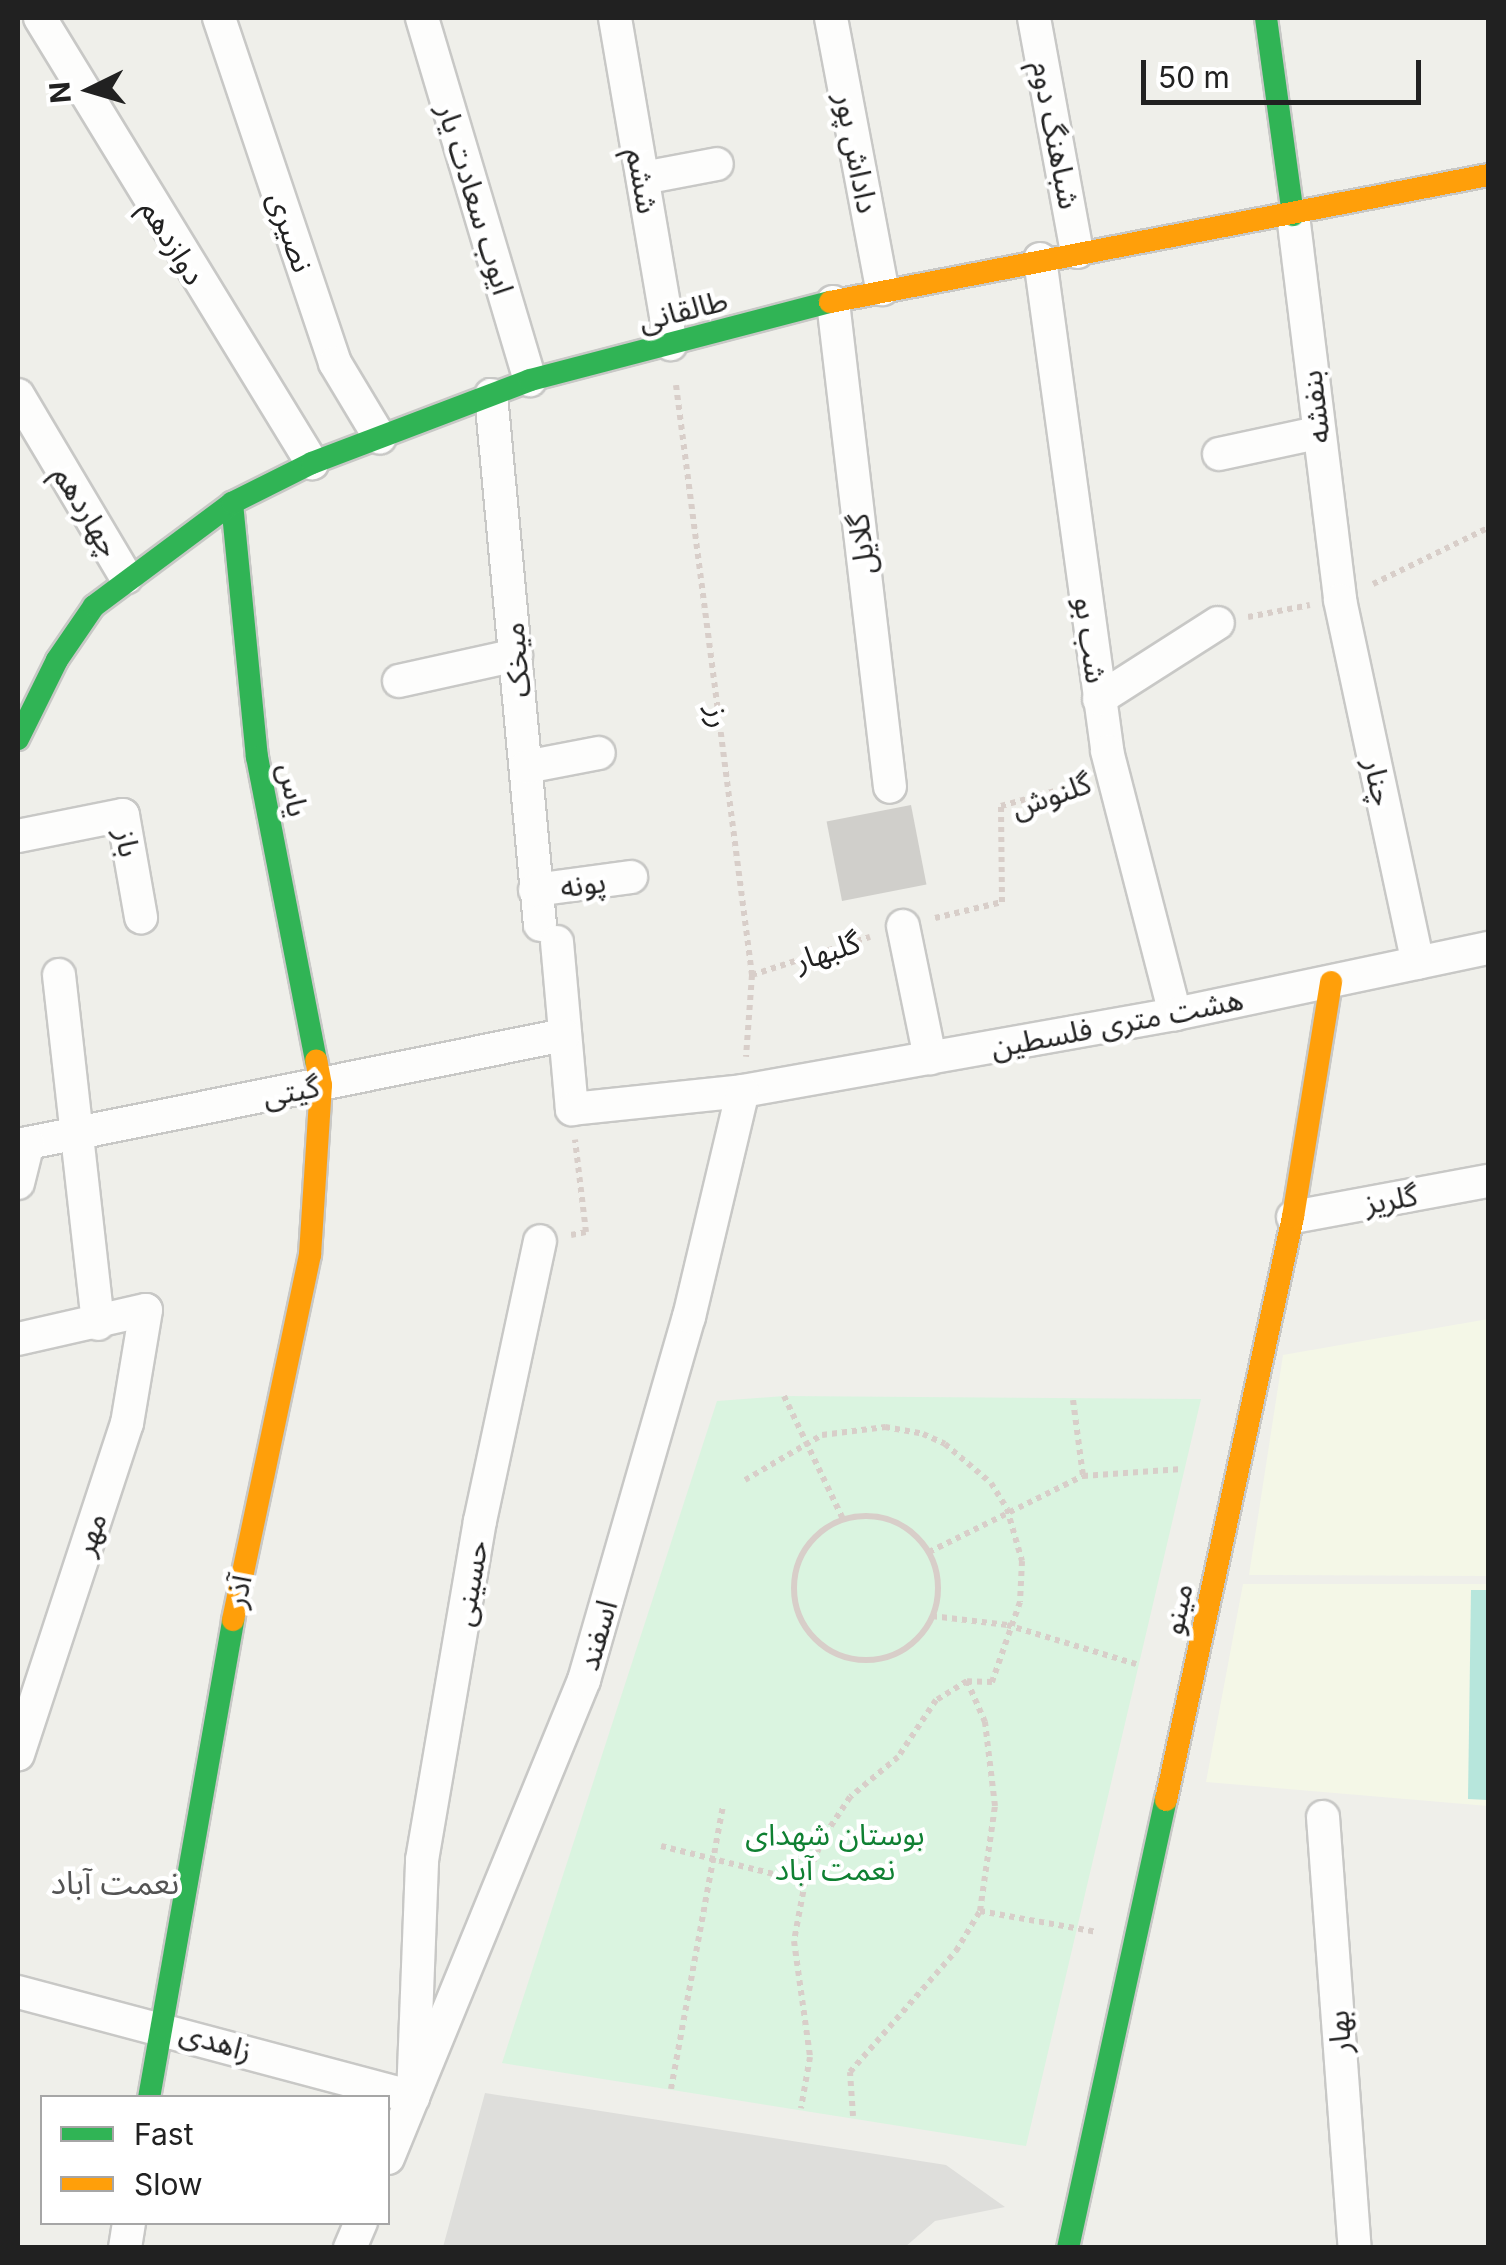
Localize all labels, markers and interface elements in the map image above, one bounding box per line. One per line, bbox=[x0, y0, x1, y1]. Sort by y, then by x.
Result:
north arrow bbox=[40, 40, 140, 140]
scale bar bbox=[1146, 40, 1426, 102]
street label: شباهنگ دوم bbox=[1024, 58, 1088, 212]
text: 50 m bbox=[1158, 59, 1230, 95]
text: N bbox=[42, 81, 78, 105]
street label: داداش پور bbox=[828, 90, 886, 216]
street label: ایوب سعادت یار bbox=[430, 99, 522, 299]
street label: ششم bbox=[620, 145, 666, 217]
street label: نصیری bbox=[261, 187, 321, 277]
street label: دوازدهم bbox=[133, 193, 213, 291]
street label: طالقانی bbox=[635, 282, 731, 338]
street label: بنفشه bbox=[1293, 368, 1337, 446]
street label: چهاردهم bbox=[46, 459, 128, 563]
street label: گلایل bbox=[839, 511, 883, 577]
street label: شب بو bbox=[1067, 594, 1115, 686]
street label: میخک bbox=[495, 621, 537, 699]
street label: رز bbox=[700, 704, 738, 730]
street label: چنار bbox=[1356, 755, 1402, 809]
street label: یاس bbox=[271, 760, 317, 820]
street label: گلنوش bbox=[1006, 765, 1096, 825]
street label: باز bbox=[108, 826, 148, 860]
street label: پونه bbox=[558, 863, 608, 905]
street label: گلبهار bbox=[790, 924, 864, 978]
street label: هشت متری فلسطین bbox=[988, 981, 1246, 1065]
street label: گیتی bbox=[260, 1068, 322, 1114]
street label: گلریز bbox=[1362, 1177, 1420, 1221]
street label: مهر bbox=[66, 1508, 114, 1560]
street label: حسینی bbox=[445, 1537, 495, 1629]
street label: آذر bbox=[217, 1571, 259, 1611]
street label: مینو bbox=[1154, 1580, 1200, 1638]
street label: اسفند bbox=[570, 1596, 624, 1674]
park label: بوستان شهدای نعمت آباد bbox=[745, 1816, 925, 1886]
district label: نعمت آباد bbox=[51, 1864, 179, 1902]
street label: بهار bbox=[1320, 2009, 1358, 2055]
street label: زاهدی bbox=[176, 2014, 256, 2068]
legend bbox=[40, 2095, 390, 2225]
text: Fast bbox=[134, 2116, 193, 2152]
text: Slow bbox=[134, 2166, 203, 2202]

